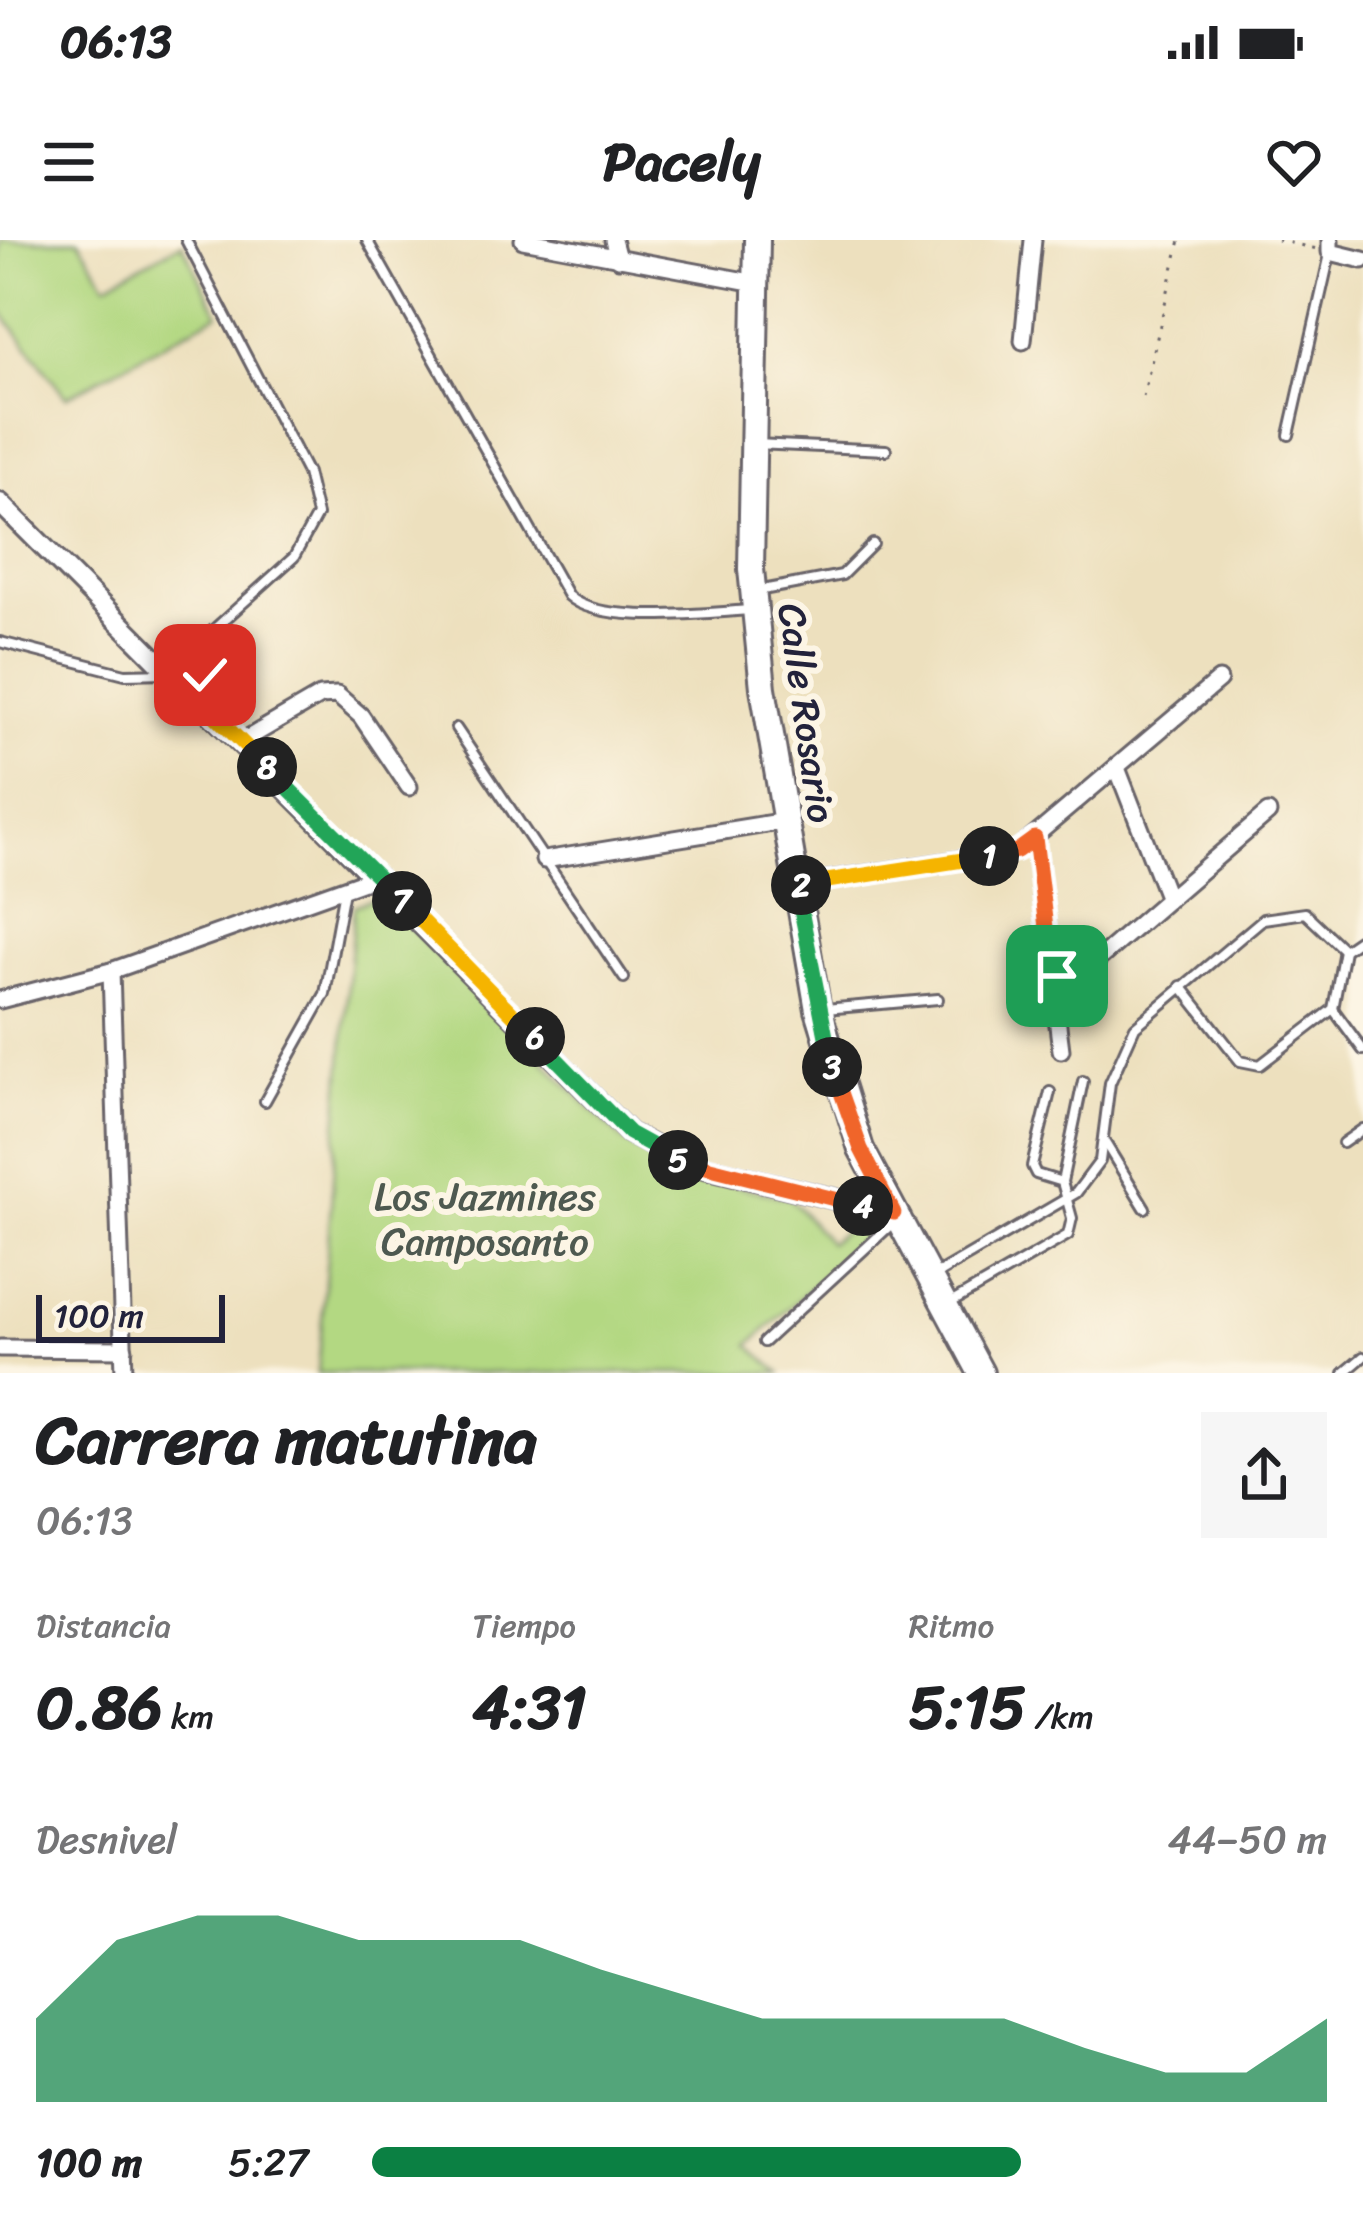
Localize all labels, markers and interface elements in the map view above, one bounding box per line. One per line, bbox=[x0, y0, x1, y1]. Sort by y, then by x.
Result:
text: 06:13 bbox=[60, 2, 172, 82]
text: Pacely bbox=[603, 114, 760, 210]
icon: menu bbox=[36, 129, 102, 195]
icon: heart bbox=[1261, 129, 1327, 195]
street label: Calle Rosario bbox=[757, 599, 857, 827]
pin bbox=[154, 624, 256, 726]
icon: check bbox=[172, 642, 238, 708]
pin: 8 bbox=[237, 737, 297, 797]
text: 8 bbox=[257, 738, 277, 796]
pin: 1 bbox=[959, 826, 1019, 886]
text: 1 bbox=[982, 827, 996, 885]
pin: 2 bbox=[771, 855, 831, 915]
text: 2 bbox=[791, 856, 811, 914]
pin: 7 bbox=[372, 871, 432, 931]
text: 7 bbox=[393, 872, 411, 930]
pin bbox=[1006, 925, 1108, 1027]
icon: arrive bbox=[1024, 943, 1090, 1009]
pin: 6 bbox=[505, 1007, 565, 1067]
text: 6 bbox=[526, 1008, 544, 1066]
pin: 3 bbox=[802, 1037, 862, 1097]
text: 3 bbox=[823, 1038, 841, 1096]
pin: 5 bbox=[648, 1130, 708, 1190]
text: 5 bbox=[668, 1131, 688, 1189]
park label: Los Jazmines Camposanto bbox=[374, 1162, 596, 1276]
pin: 4 bbox=[833, 1176, 893, 1236]
text: 4 bbox=[853, 1177, 873, 1235]
text: 100 m bbox=[54, 1287, 144, 1345]
scale bar bbox=[36, 1289, 225, 1342]
text: Carrera matutina bbox=[36, 1382, 537, 1499]
button: share bbox=[1201, 1412, 1327, 1538]
text: 06:13 bbox=[36, 1486, 133, 1555]
text: Distancia bbox=[36, 1597, 171, 1655]
text: Tiempo bbox=[472, 1597, 576, 1655]
text: Ritmo bbox=[909, 1597, 994, 1655]
text: 0.86 bbox=[36, 1655, 162, 1761]
text: 4:31 bbox=[472, 1655, 587, 1761]
text: 5:15 bbox=[909, 1655, 1026, 1761]
text: km bbox=[162, 1688, 214, 1746]
text: /km bbox=[1026, 1688, 1094, 1746]
text: Desnivel bbox=[36, 1805, 177, 1874]
text: 44–50 m bbox=[1168, 1805, 1327, 1874]
text: 100 m bbox=[36, 2128, 142, 2197]
text: 5:27 bbox=[228, 2128, 308, 2197]

